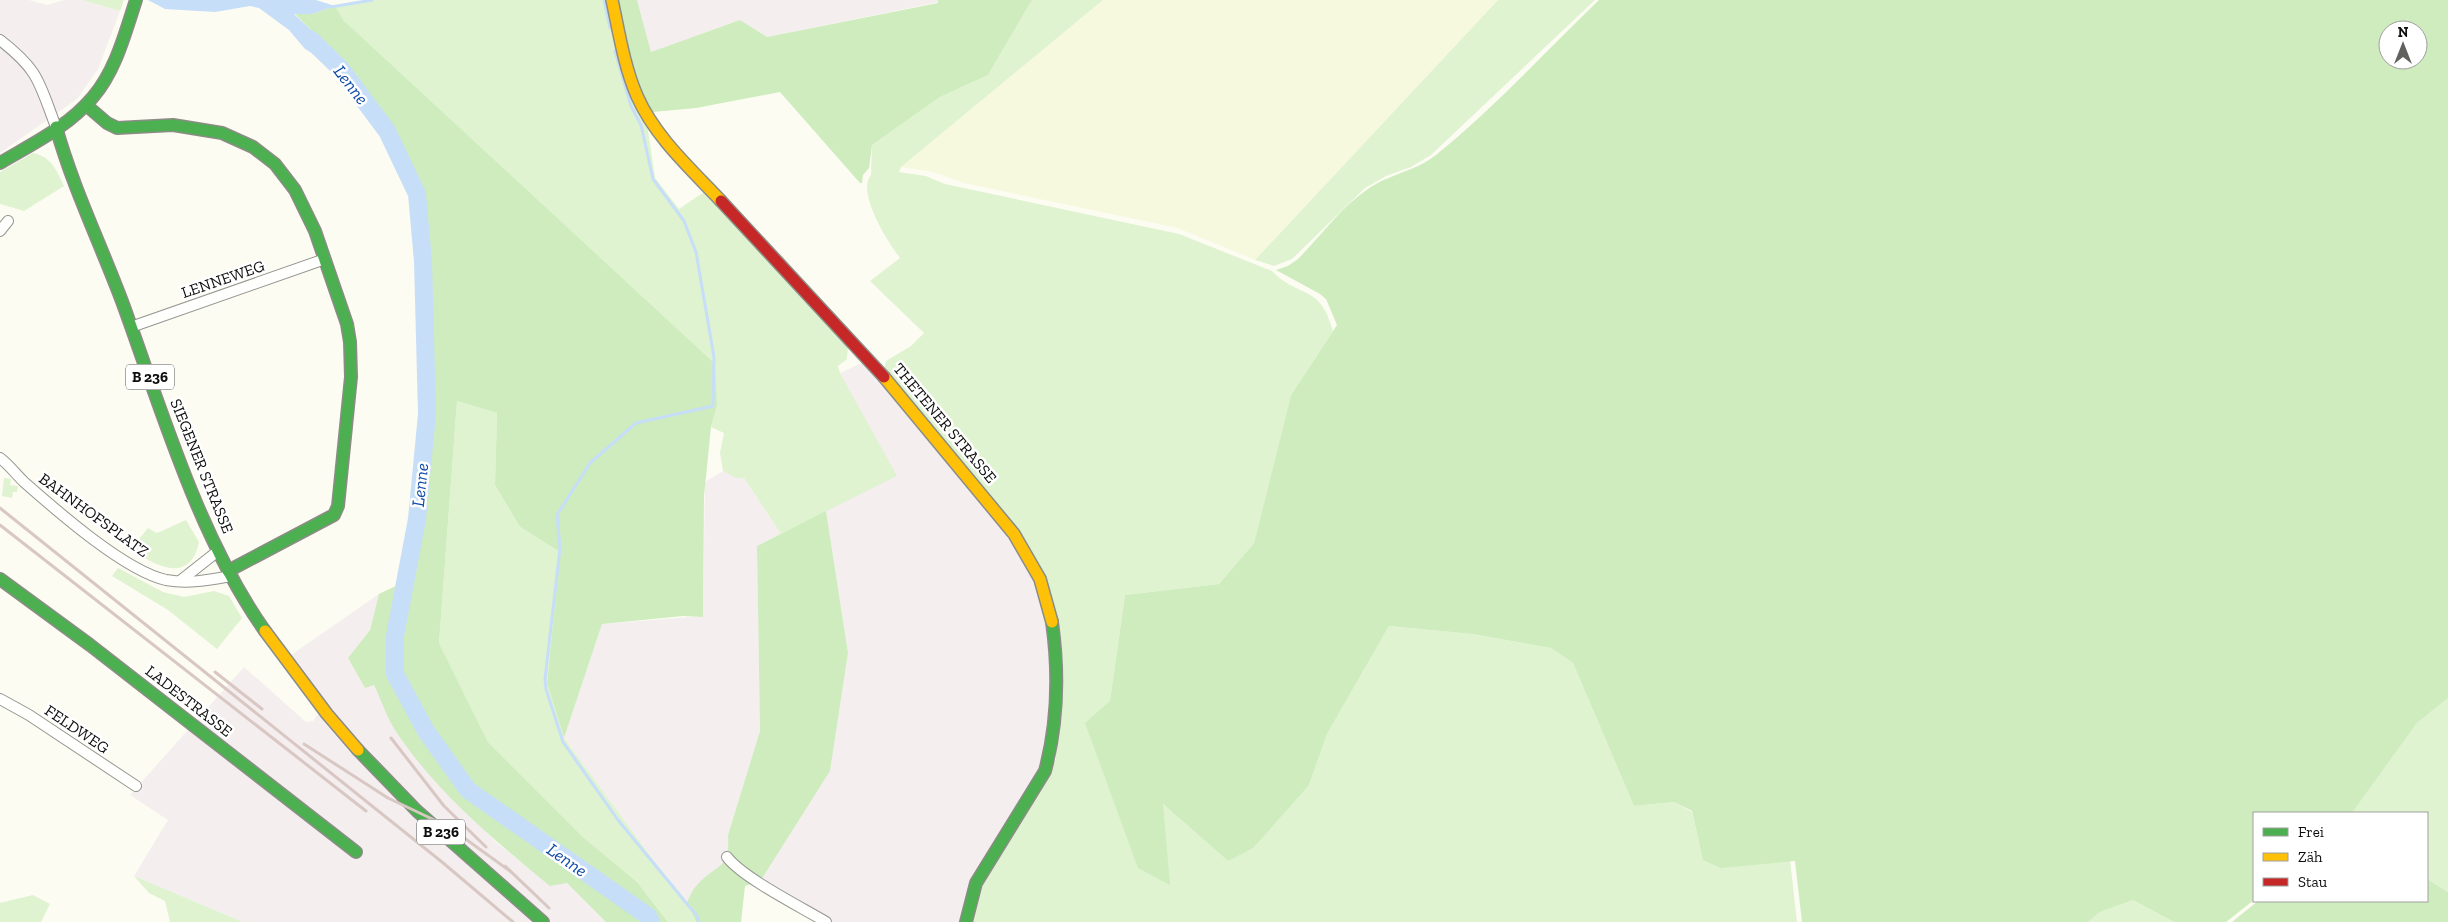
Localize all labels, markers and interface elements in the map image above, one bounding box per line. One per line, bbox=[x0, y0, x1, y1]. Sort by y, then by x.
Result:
north arrow bbox=[2378, 20, 2428, 70]
text: N bbox=[2398, 24, 2409, 41]
water label: Lenne bbox=[329, 61, 373, 109]
street label: LENNEWEG bbox=[179, 256, 267, 302]
street label: THETENER STRASSE bbox=[889, 359, 1001, 487]
road number: B 236 bbox=[126, 364, 174, 390]
street label: SIEGENER STRASSE bbox=[166, 396, 238, 536]
water label: Lenne bbox=[407, 462, 433, 508]
street label: BAHNHOFSPLATZ bbox=[35, 469, 153, 561]
street label: LADESTRASSE bbox=[142, 661, 236, 741]
street label: FELDWEG bbox=[41, 701, 113, 757]
legend bbox=[2253, 812, 2428, 902]
road number: B 236 bbox=[417, 820, 465, 844]
text: Frei bbox=[2298, 823, 2324, 841]
water label: Lenne bbox=[543, 838, 591, 882]
text: Zäh bbox=[2298, 848, 2323, 866]
text: Stau bbox=[2298, 873, 2328, 891]

